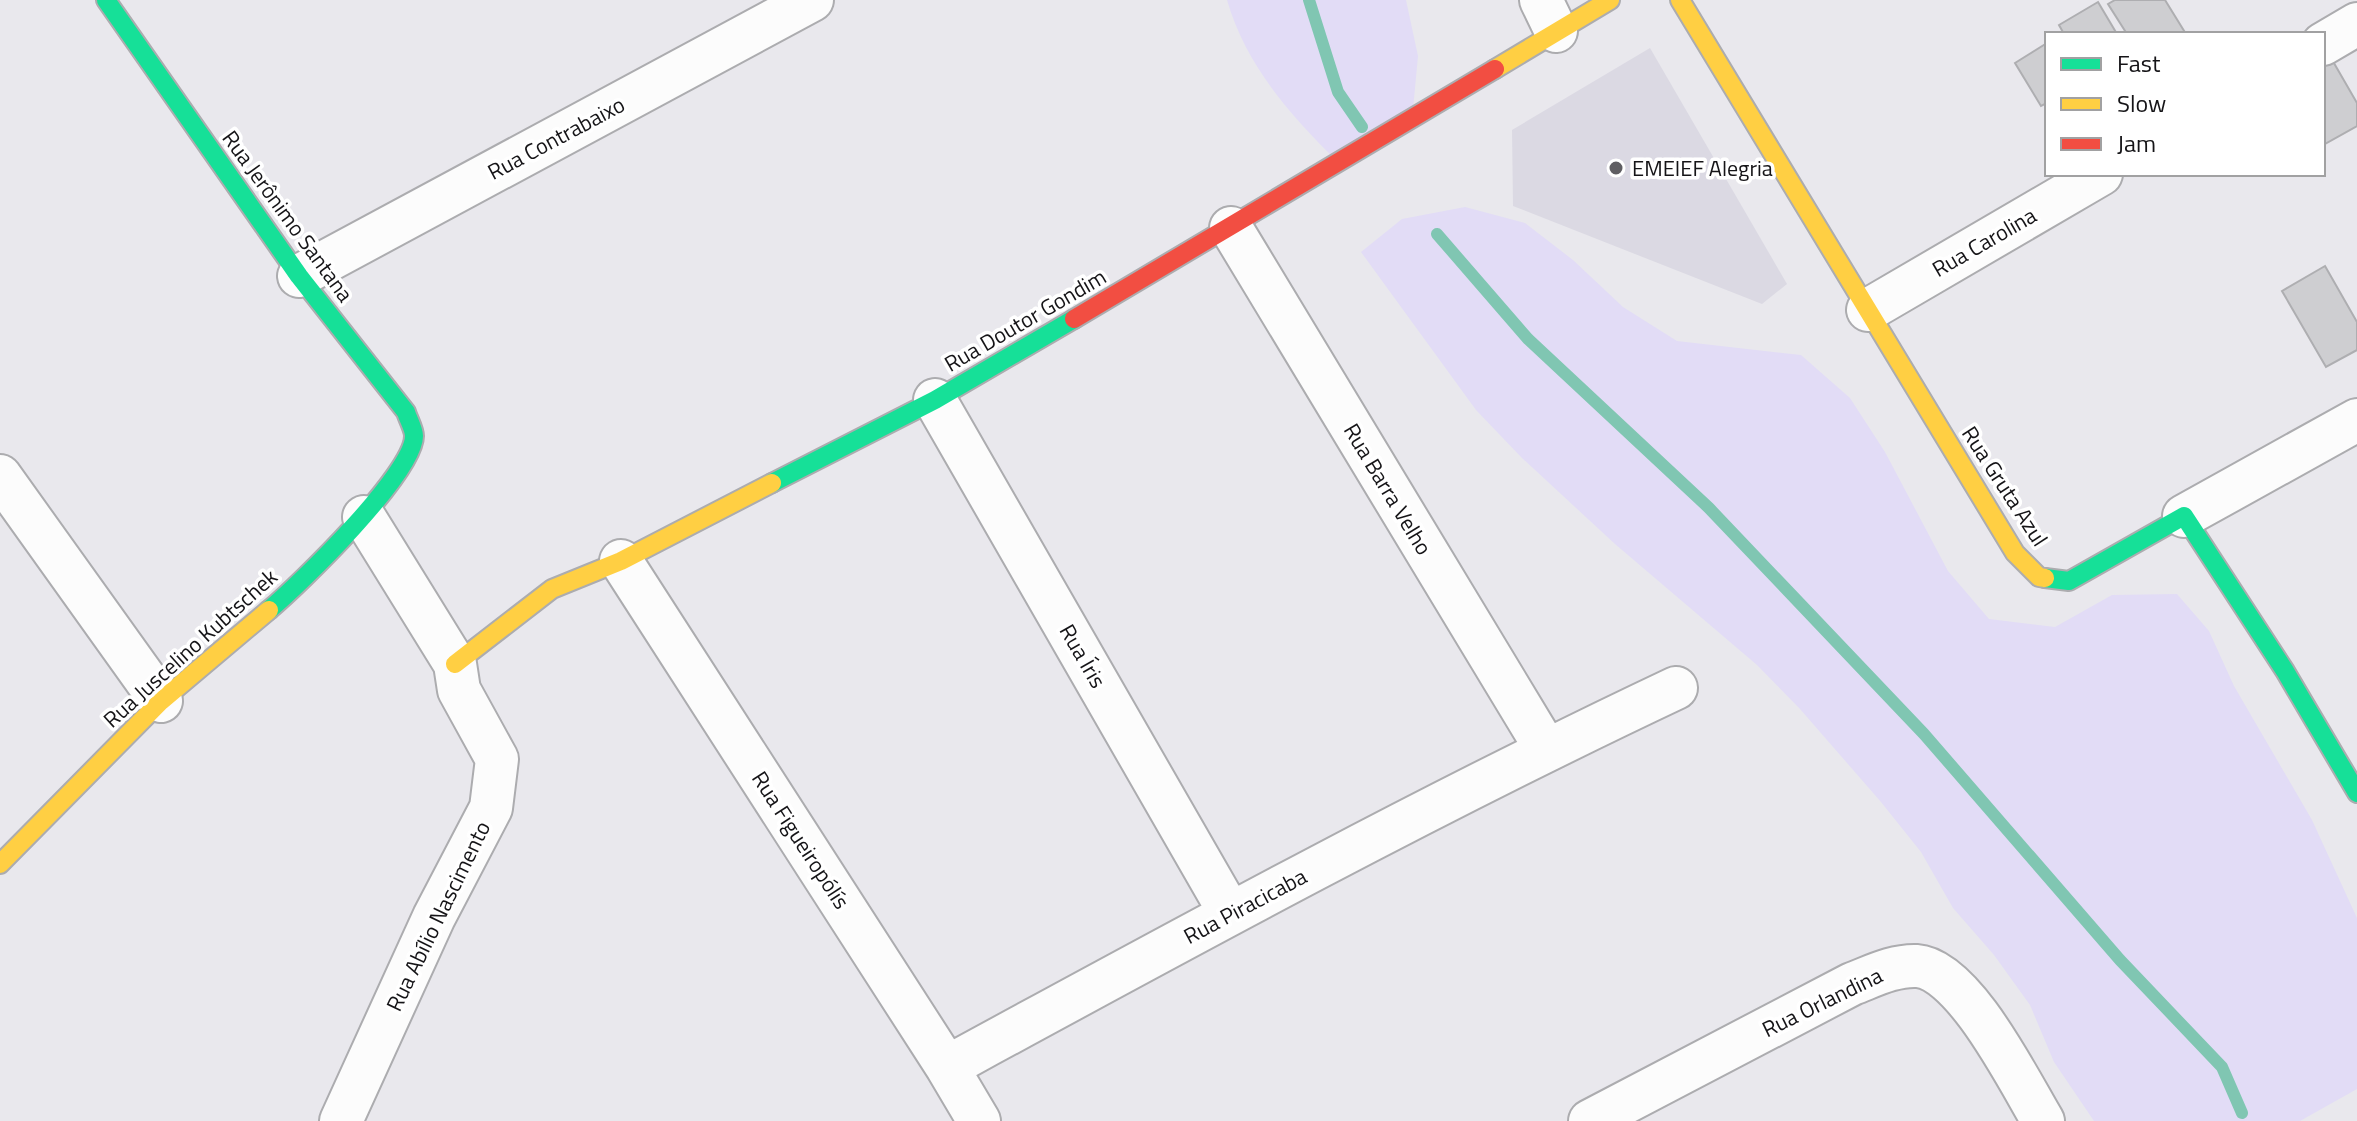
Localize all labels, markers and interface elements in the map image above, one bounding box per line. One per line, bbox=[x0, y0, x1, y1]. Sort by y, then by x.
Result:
legend bbox=[2045, 32, 2325, 176]
text: Fast bbox=[2117, 45, 2161, 81]
text: Slow bbox=[2117, 85, 2166, 121]
street label: Rua Contrabaixo bbox=[481, 87, 631, 189]
street label: Rua Jerônimo Santana bbox=[214, 123, 362, 309]
text: Jam bbox=[2117, 125, 2156, 161]
place label: EMEIEF Alegria bbox=[1632, 151, 1773, 185]
marker: EMEIEF Alegria bbox=[1607, 159, 1625, 177]
street label: Rua Carolina bbox=[1925, 198, 2043, 286]
street label: Rua Doutor Gondim bbox=[938, 260, 1112, 380]
street label: Rua Barra Velho bbox=[1335, 417, 1441, 561]
street label: Rua Gruta Azul bbox=[1953, 419, 2057, 553]
street label: Rua Juscelino Kubtschek bbox=[95, 560, 285, 736]
street label: Rua Íris bbox=[1051, 618, 1115, 694]
street label: Rua Figueiropólís bbox=[744, 764, 858, 916]
street label: Rua Abílio Nascimento bbox=[377, 815, 499, 1017]
street label: Rua Piracicaba bbox=[1177, 859, 1313, 953]
street label: Rua Orlandina bbox=[1756, 958, 1888, 1046]

